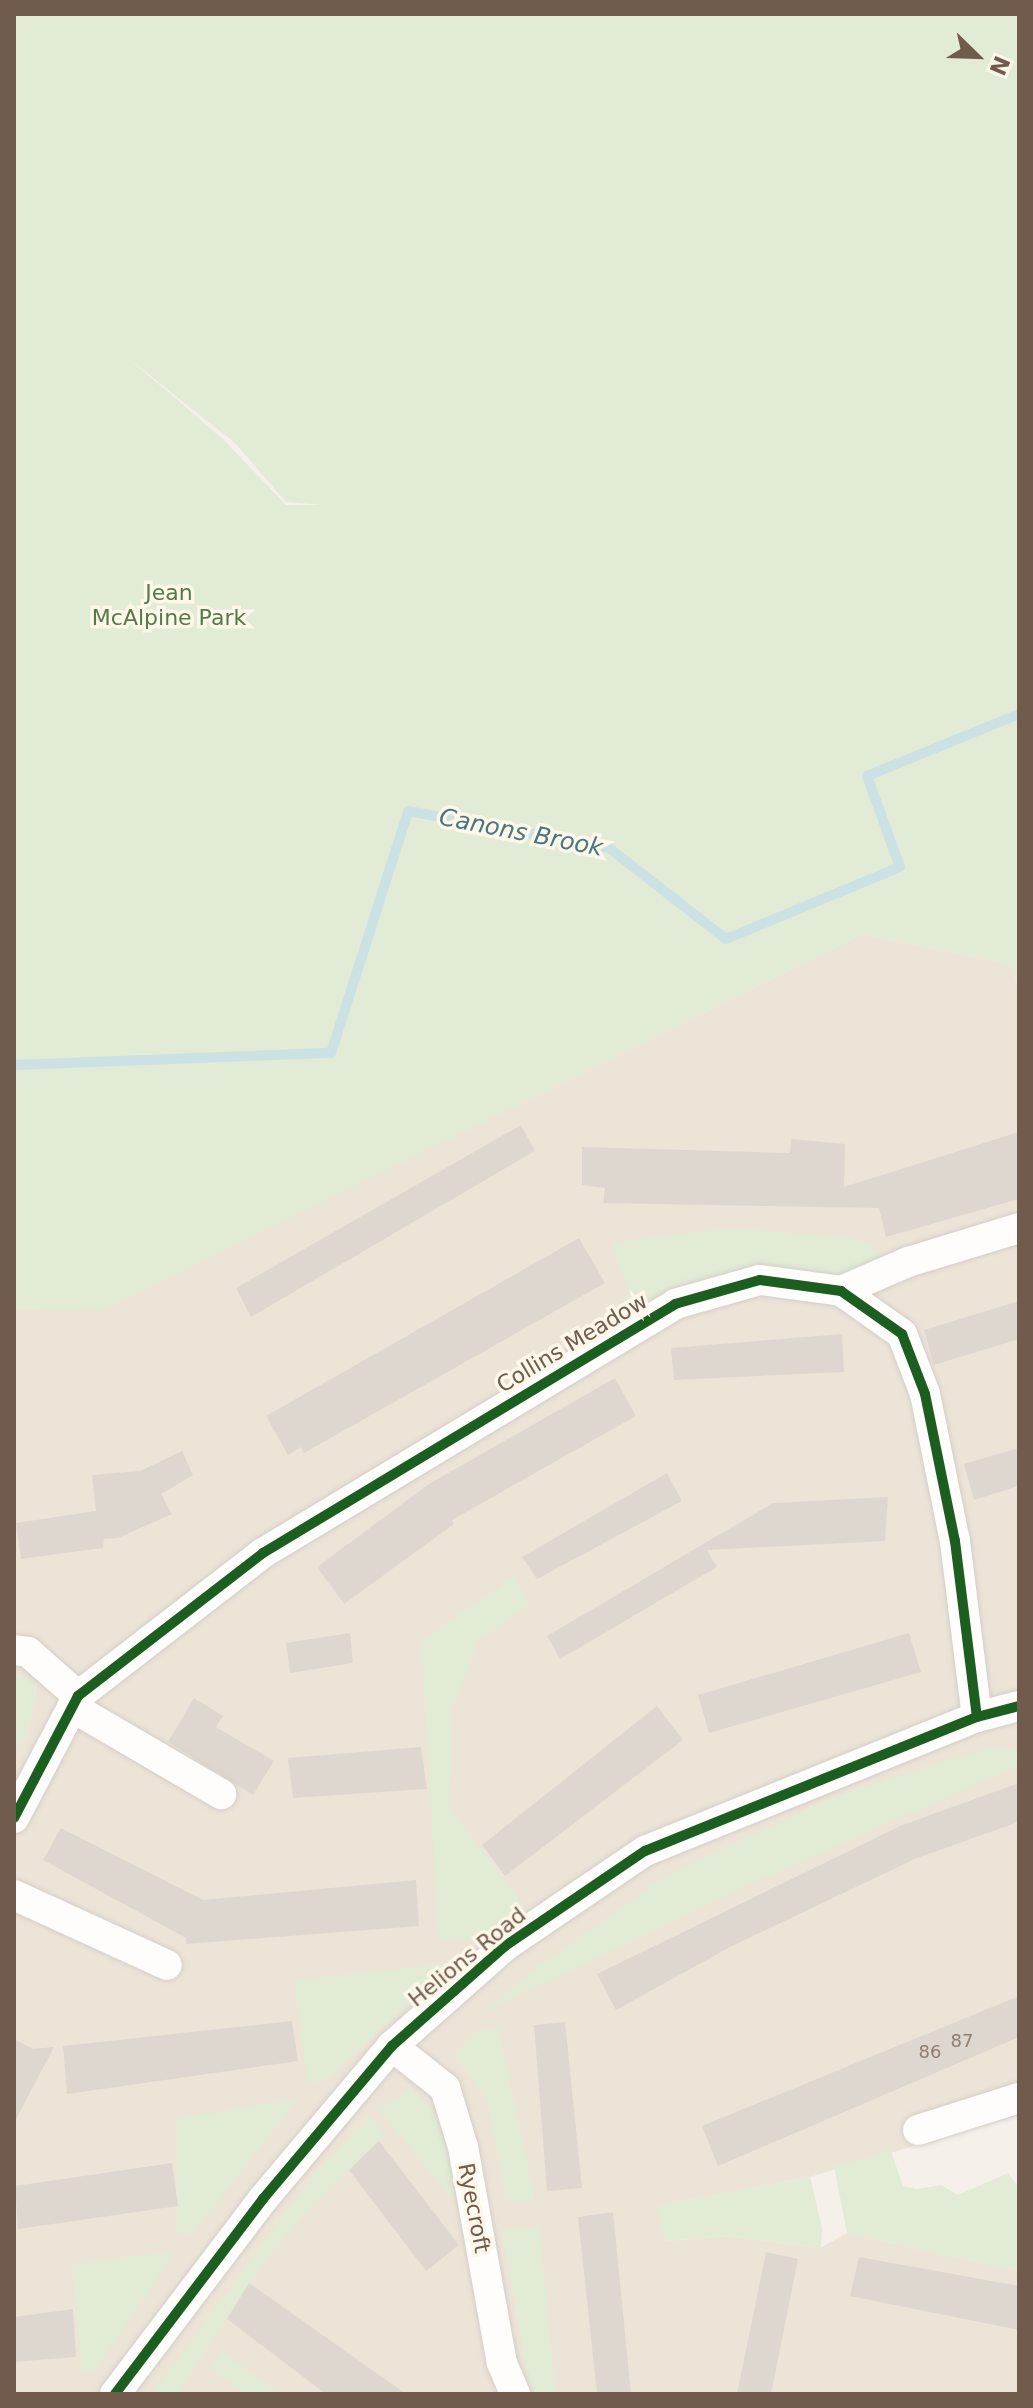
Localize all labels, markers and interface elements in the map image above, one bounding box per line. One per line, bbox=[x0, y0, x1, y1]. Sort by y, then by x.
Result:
north arrow bbox=[937, 16, 1017, 96]
text: N bbox=[984, 52, 1015, 79]
park label: Jean McAlpine Park bbox=[92, 579, 246, 630]
water label: Canons Brook bbox=[437, 803, 605, 863]
street label: Collins Meadow bbox=[492, 1288, 652, 1398]
street label: Helions Road bbox=[403, 1902, 531, 2012]
house number: 87 bbox=[951, 2030, 973, 2052]
house number: 86 bbox=[919, 2041, 941, 2063]
street label: Ryecroft bbox=[452, 2161, 496, 2255]

